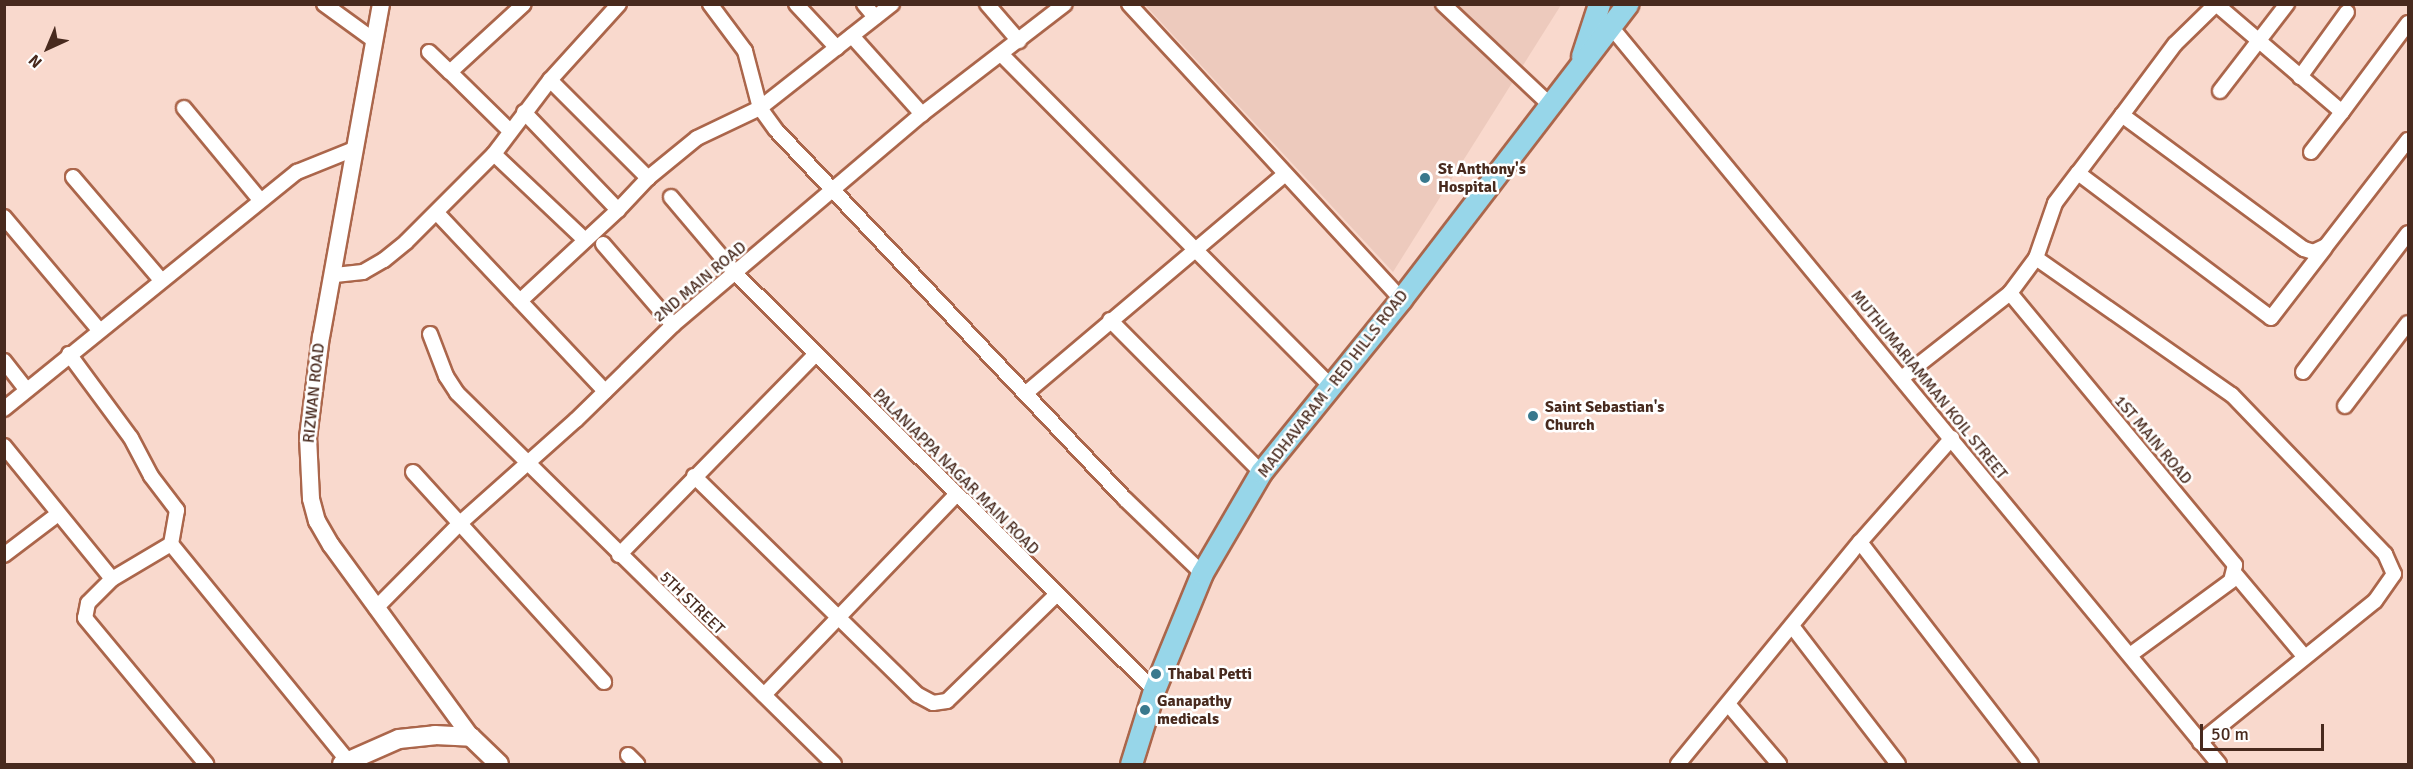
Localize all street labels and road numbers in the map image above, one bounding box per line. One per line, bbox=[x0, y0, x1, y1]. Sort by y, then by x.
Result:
street label: 2ND MAIN ROAD bbox=[650, 238, 750, 326]
street label: MADHAVARAM - RED HILLS ROAD bbox=[1254, 286, 1412, 482]
street label: MUTHUMARIAMMAN KOIL STREET bbox=[1847, 287, 2011, 483]
street label: RIZWAN ROAD bbox=[299, 342, 329, 444]
street label: PALANIAPPA NAGAR MAIN ROAD bbox=[869, 385, 1043, 559]
street label: 1ST MAIN ROAD bbox=[2110, 392, 2196, 488]
street label: 5TH STREET bbox=[656, 567, 728, 639]

